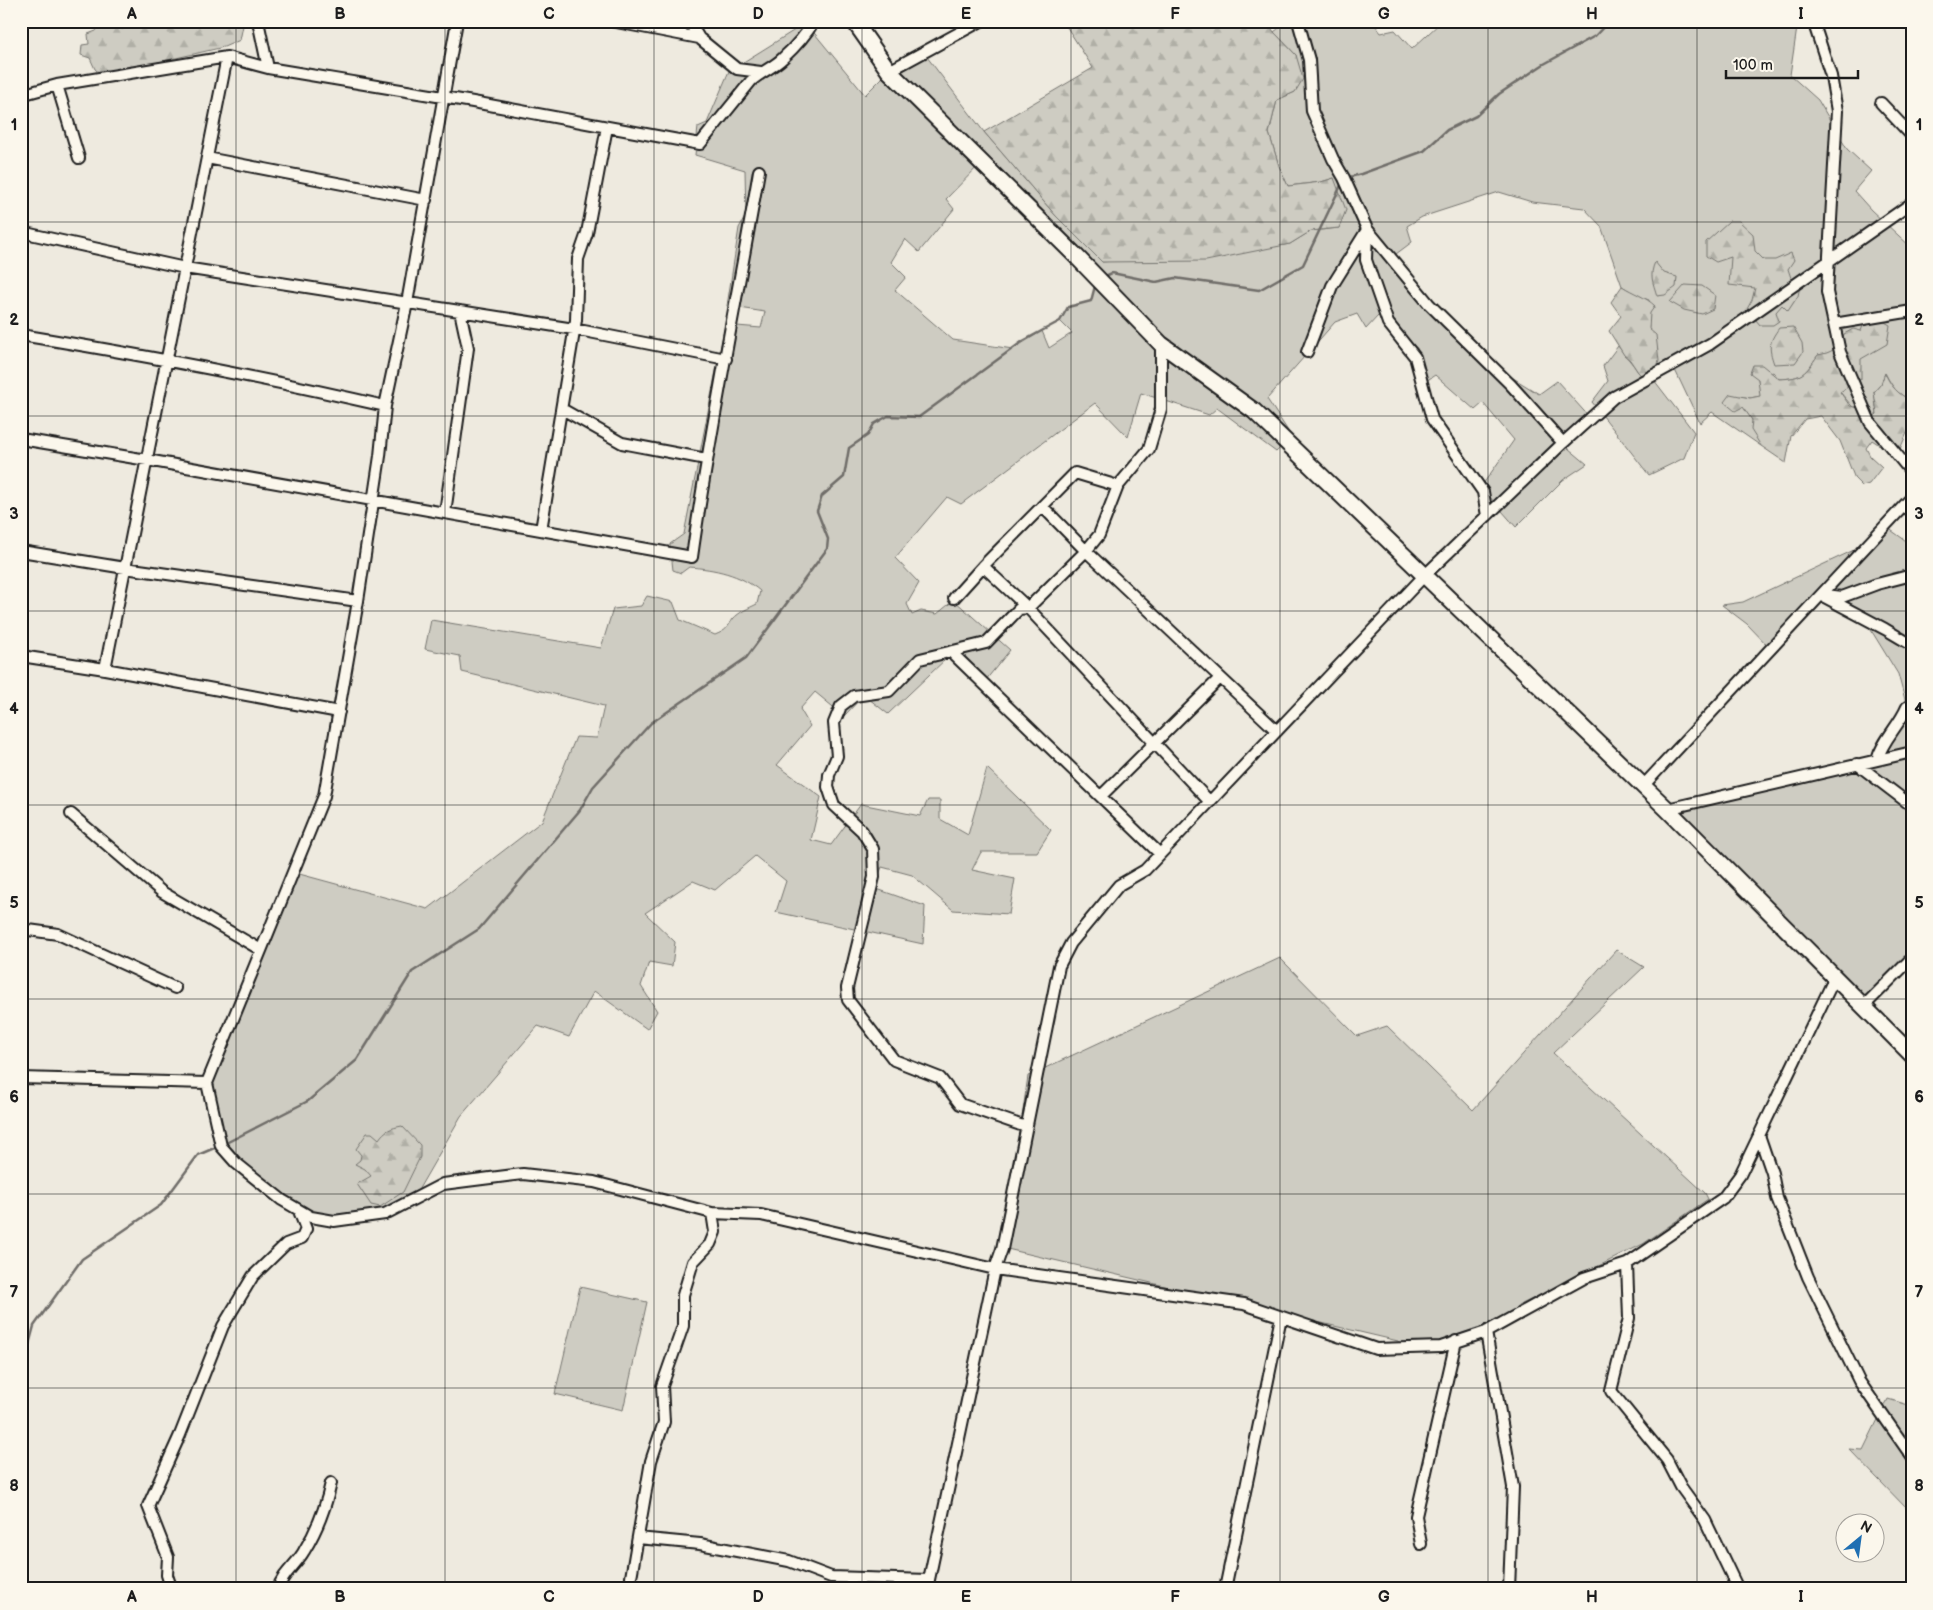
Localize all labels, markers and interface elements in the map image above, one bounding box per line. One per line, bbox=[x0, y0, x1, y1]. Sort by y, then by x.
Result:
text: A bbox=[126, 5, 137, 24]
text: B bbox=[334, 5, 346, 24]
text: C bbox=[543, 5, 555, 24]
text: D bbox=[752, 5, 764, 24]
text: E bbox=[961, 5, 971, 24]
text: F bbox=[1170, 5, 1180, 24]
text: G bbox=[1378, 5, 1390, 24]
text: H bbox=[1586, 5, 1598, 24]
text: I bbox=[1798, 5, 1804, 24]
scale bar bbox=[1726, 48, 1858, 80]
text: 100 m bbox=[1733, 56, 1773, 75]
text: 1 bbox=[11, 116, 17, 135]
text: 1 bbox=[1916, 116, 1922, 135]
text: 2 bbox=[9, 311, 19, 330]
text: 2 bbox=[1914, 311, 1924, 330]
text: 3 bbox=[9, 505, 19, 524]
text: 3 bbox=[1914, 505, 1924, 524]
text: 4 bbox=[9, 700, 19, 719]
text: 4 bbox=[1914, 700, 1924, 719]
text: 5 bbox=[9, 894, 19, 913]
text: 5 bbox=[1914, 894, 1924, 913]
text: 6 bbox=[9, 1088, 19, 1107]
text: 6 bbox=[1914, 1088, 1924, 1107]
text: 7 bbox=[10, 1283, 19, 1302]
text: 7 bbox=[1915, 1283, 1924, 1302]
text: 8 bbox=[9, 1477, 19, 1496]
text: 8 bbox=[1914, 1477, 1924, 1496]
north arrow bbox=[1836, 1512, 1886, 1562]
text: N bbox=[1857, 1517, 1875, 1537]
text: A bbox=[126, 1588, 137, 1607]
text: B bbox=[334, 1588, 346, 1607]
text: C bbox=[543, 1588, 555, 1607]
text: D bbox=[752, 1588, 764, 1607]
text: E bbox=[961, 1588, 971, 1607]
text: F bbox=[1170, 1588, 1180, 1607]
text: G bbox=[1378, 1588, 1390, 1607]
text: H bbox=[1586, 1588, 1598, 1607]
text: I bbox=[1798, 1588, 1804, 1607]

